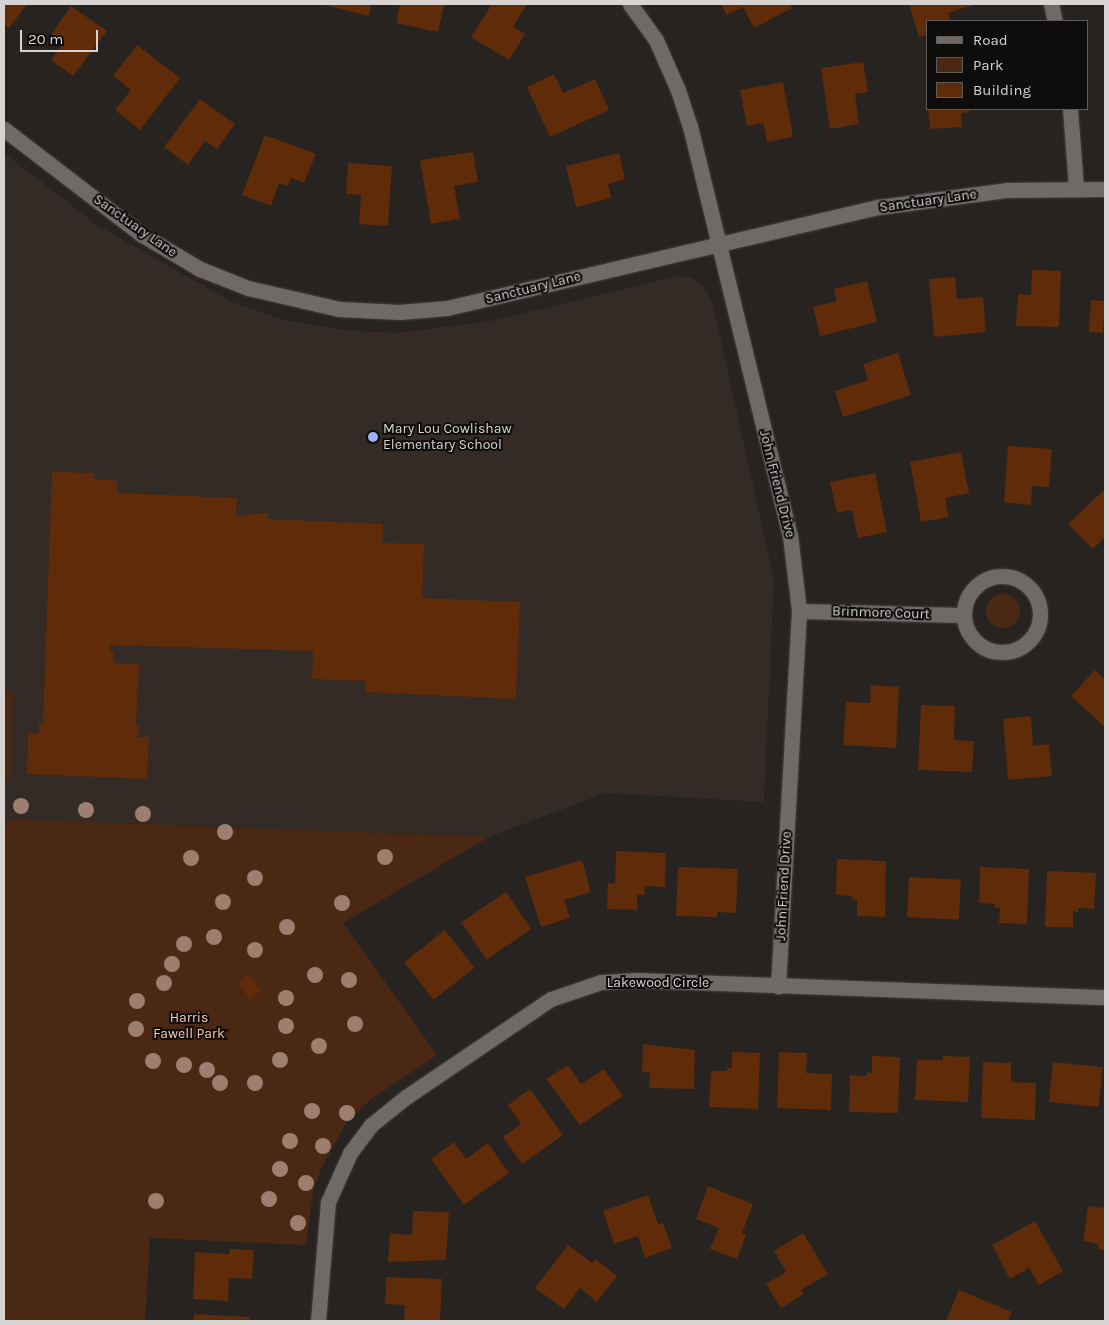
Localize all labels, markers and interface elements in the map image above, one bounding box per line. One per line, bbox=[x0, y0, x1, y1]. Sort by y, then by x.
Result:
scale bar bbox=[22, 20, 100, 52]
legend bbox=[926, 20, 1089, 110]
text: 20 m bbox=[28, 30, 63, 48]
text: Road bbox=[973, 31, 1008, 49]
text: Park bbox=[973, 56, 1003, 74]
text: Building bbox=[973, 81, 1031, 99]
street label: Sanctuary Lane bbox=[878, 186, 978, 216]
street label: Sanctuary Lane bbox=[90, 191, 180, 261]
street label: Sanctuary Lane bbox=[483, 268, 583, 308]
place label: Mary Lou Cowlishaw Elementary School bbox=[383, 421, 512, 454]
street label: John Friend Drive bbox=[756, 429, 798, 539]
marker: Mary Lou Cowlishaw Elementary School bbox=[367, 431, 379, 443]
street label: Brinmore Court bbox=[832, 603, 930, 623]
street label: John Friend Drive bbox=[773, 831, 795, 941]
street label: Lakewood Circle bbox=[607, 975, 709, 991]
park label: Harris Fawell Park bbox=[153, 1010, 225, 1042]

